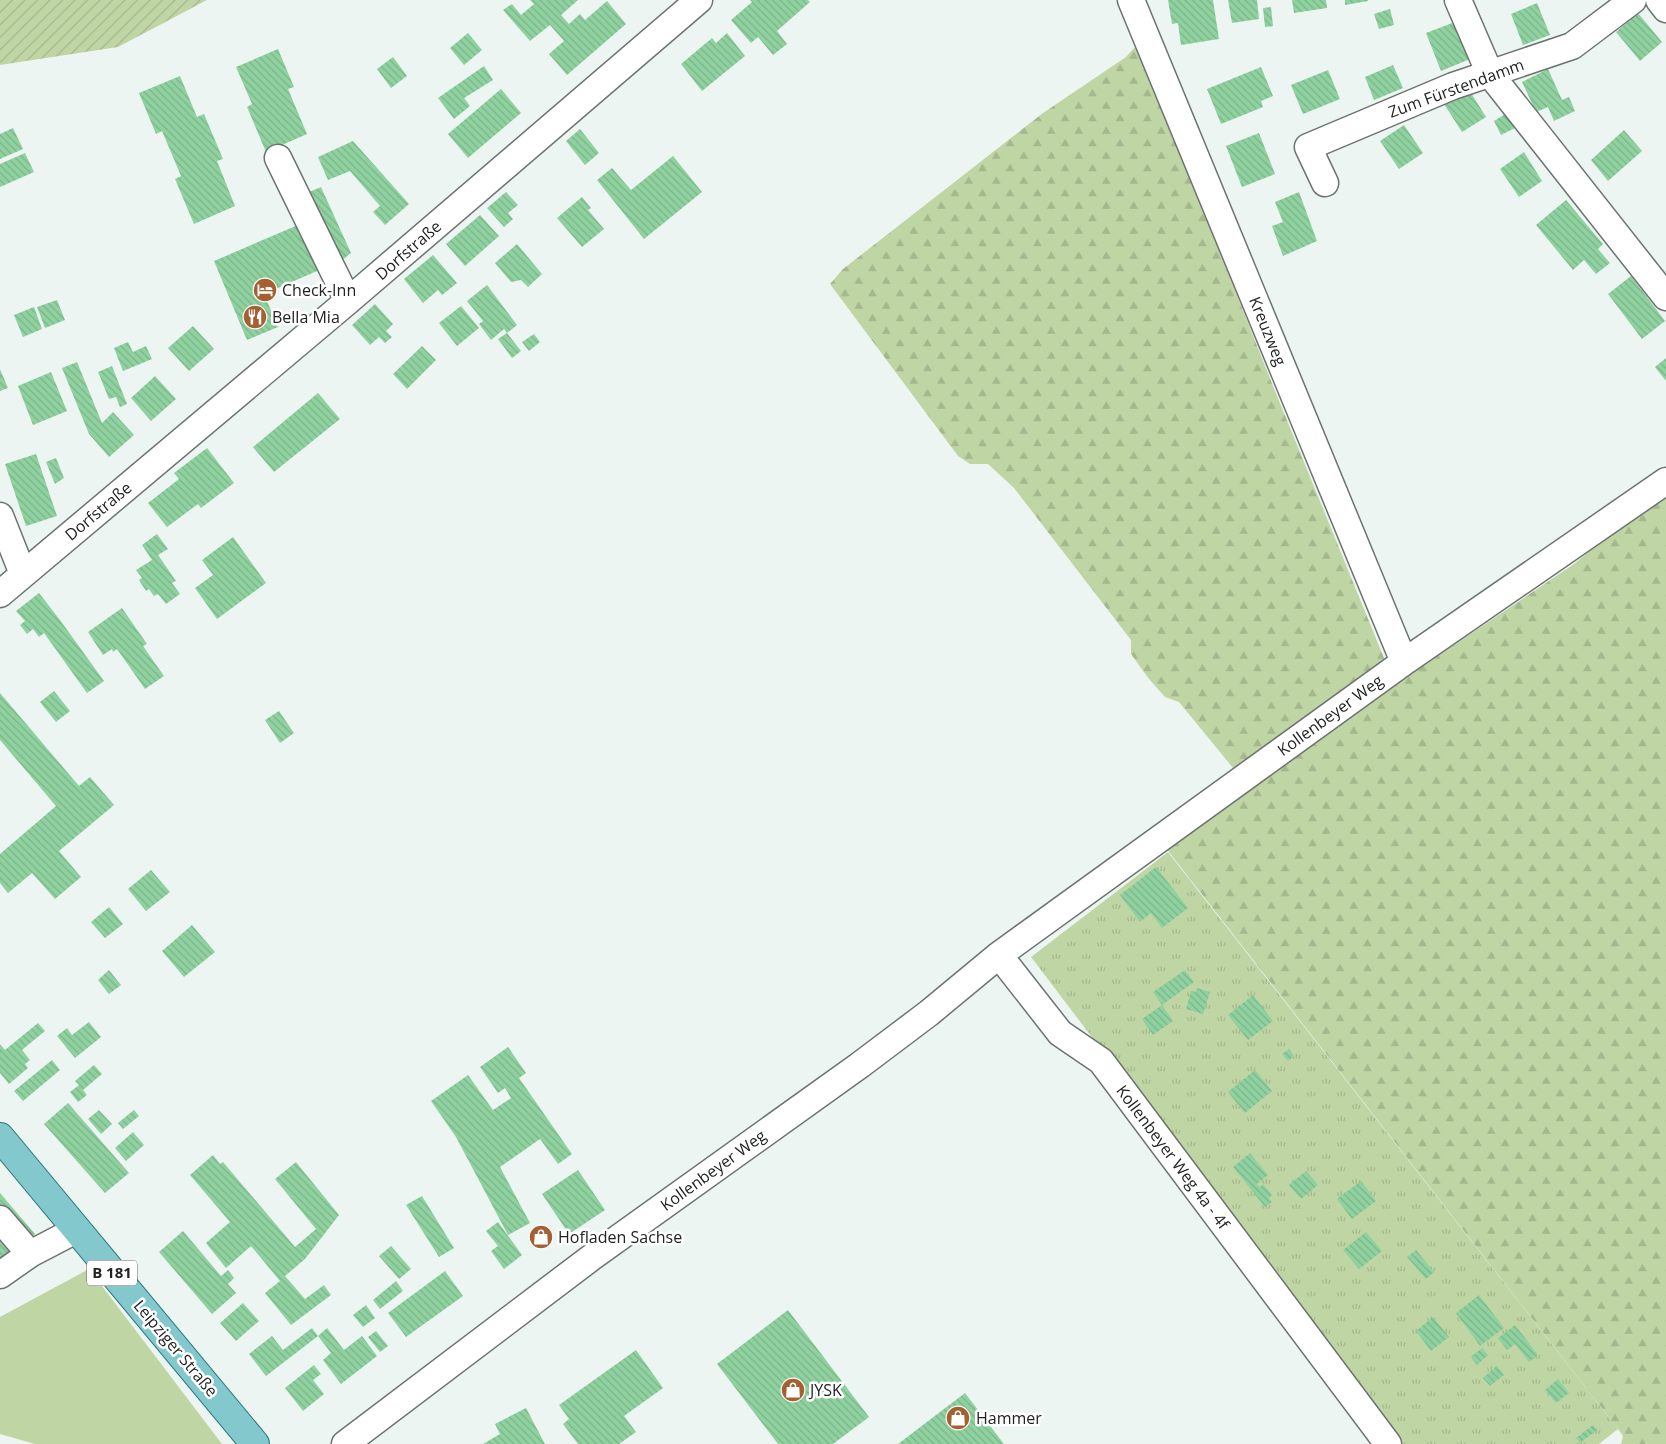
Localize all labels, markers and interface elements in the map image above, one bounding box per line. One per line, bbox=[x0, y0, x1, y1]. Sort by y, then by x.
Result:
street label: Zum Fürstendamm bbox=[1385, 53, 1527, 123]
street label: Dorfstraße bbox=[370, 215, 446, 285]
hotel icon: Check-Inn bbox=[252, 277, 278, 303]
place label: Check-Inn bbox=[282, 279, 356, 301]
street label: Kreuzweg bbox=[1244, 293, 1292, 369]
restaurant icon: Bella Mia bbox=[242, 304, 268, 330]
place label: Bella Mia bbox=[272, 306, 340, 328]
street label: Dorfstraße bbox=[60, 477, 136, 545]
street label: Kollenbeyer Weg bbox=[1273, 669, 1387, 761]
street label: Kollenbeyer Weg 4a - 4f bbox=[1111, 1080, 1236, 1235]
street label: Kollenbeyer Weg bbox=[656, 1124, 770, 1216]
shop icon: Hofladen Sachse bbox=[528, 1224, 554, 1250]
place label: Hofladen Sachse bbox=[558, 1226, 682, 1248]
road number: B 181 bbox=[87, 1260, 137, 1286]
street label: Leipziger Straße bbox=[129, 1295, 223, 1401]
shop icon: JYSK bbox=[780, 1377, 806, 1403]
place label: JYSK bbox=[808, 1379, 842, 1401]
shop icon: Hammer bbox=[945, 1405, 971, 1431]
place label: Hammer bbox=[976, 1407, 1042, 1429]

